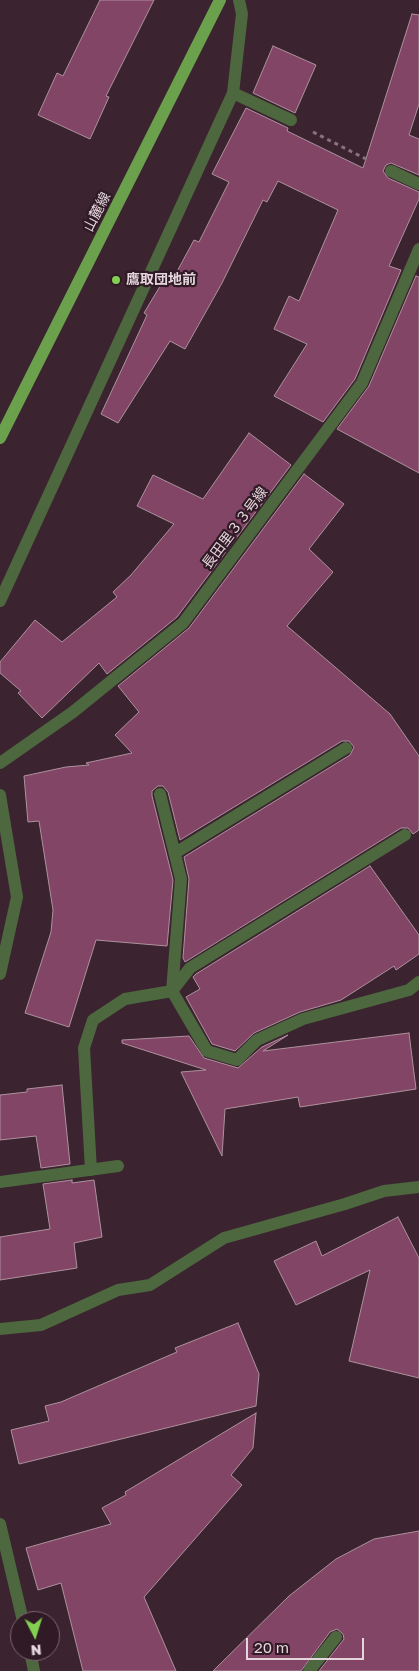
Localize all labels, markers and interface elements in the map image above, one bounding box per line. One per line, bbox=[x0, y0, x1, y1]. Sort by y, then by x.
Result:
street label: 山麓線 bbox=[80, 189, 114, 235]
place label: 鷹取団地前 bbox=[126, 272, 196, 288]
marker: 鷹取団地前 bbox=[110, 274, 122, 286]
street label: 長田里３３号線 bbox=[199, 484, 271, 572]
north arrow bbox=[10, 1611, 60, 1661]
scale bar bbox=[249, 1628, 366, 1660]
text: 20 m bbox=[254, 1638, 289, 1656]
text: N bbox=[30, 1642, 42, 1659]

